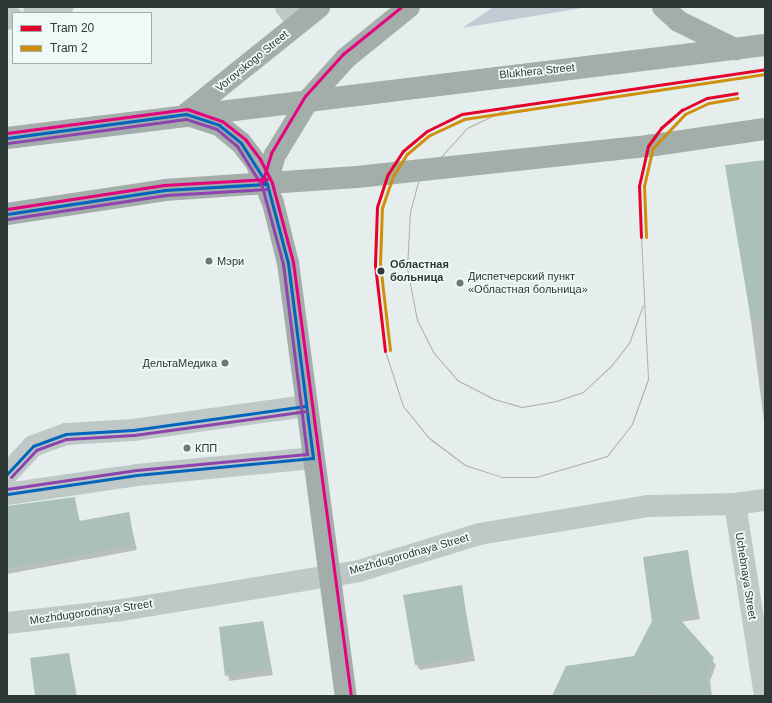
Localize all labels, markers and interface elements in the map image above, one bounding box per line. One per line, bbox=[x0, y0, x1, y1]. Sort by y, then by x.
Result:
legend bbox=[12, 12, 152, 64]
text: Tram 20 bbox=[50, 21, 94, 35]
street label: Vorovskogo Street bbox=[213, 28, 291, 94]
text: Tram 2 bbox=[50, 41, 88, 55]
street label: Blukhera Street bbox=[499, 60, 575, 82]
place label: Мэри bbox=[217, 254, 244, 268]
marker: Мэри bbox=[204, 256, 214, 266]
place label: Областная больница bbox=[390, 258, 449, 284]
marker: Областная больница bbox=[375, 265, 387, 277]
place label: Диспетчерский пункт «Областная больница» bbox=[468, 270, 588, 296]
marker: Диспетчерский пункт «Областная больница» bbox=[455, 278, 465, 288]
place label: ДельтаМедика bbox=[143, 356, 217, 370]
marker: ДельтаМедика bbox=[220, 358, 230, 368]
place label: КПП bbox=[195, 441, 217, 455]
marker: КПП bbox=[182, 443, 192, 453]
street label: Mezhdugorodnaya Street bbox=[348, 531, 470, 577]
street label: Uchebnaya Street bbox=[733, 531, 759, 621]
street label: Mezhdugorodnaya Street bbox=[29, 597, 153, 627]

